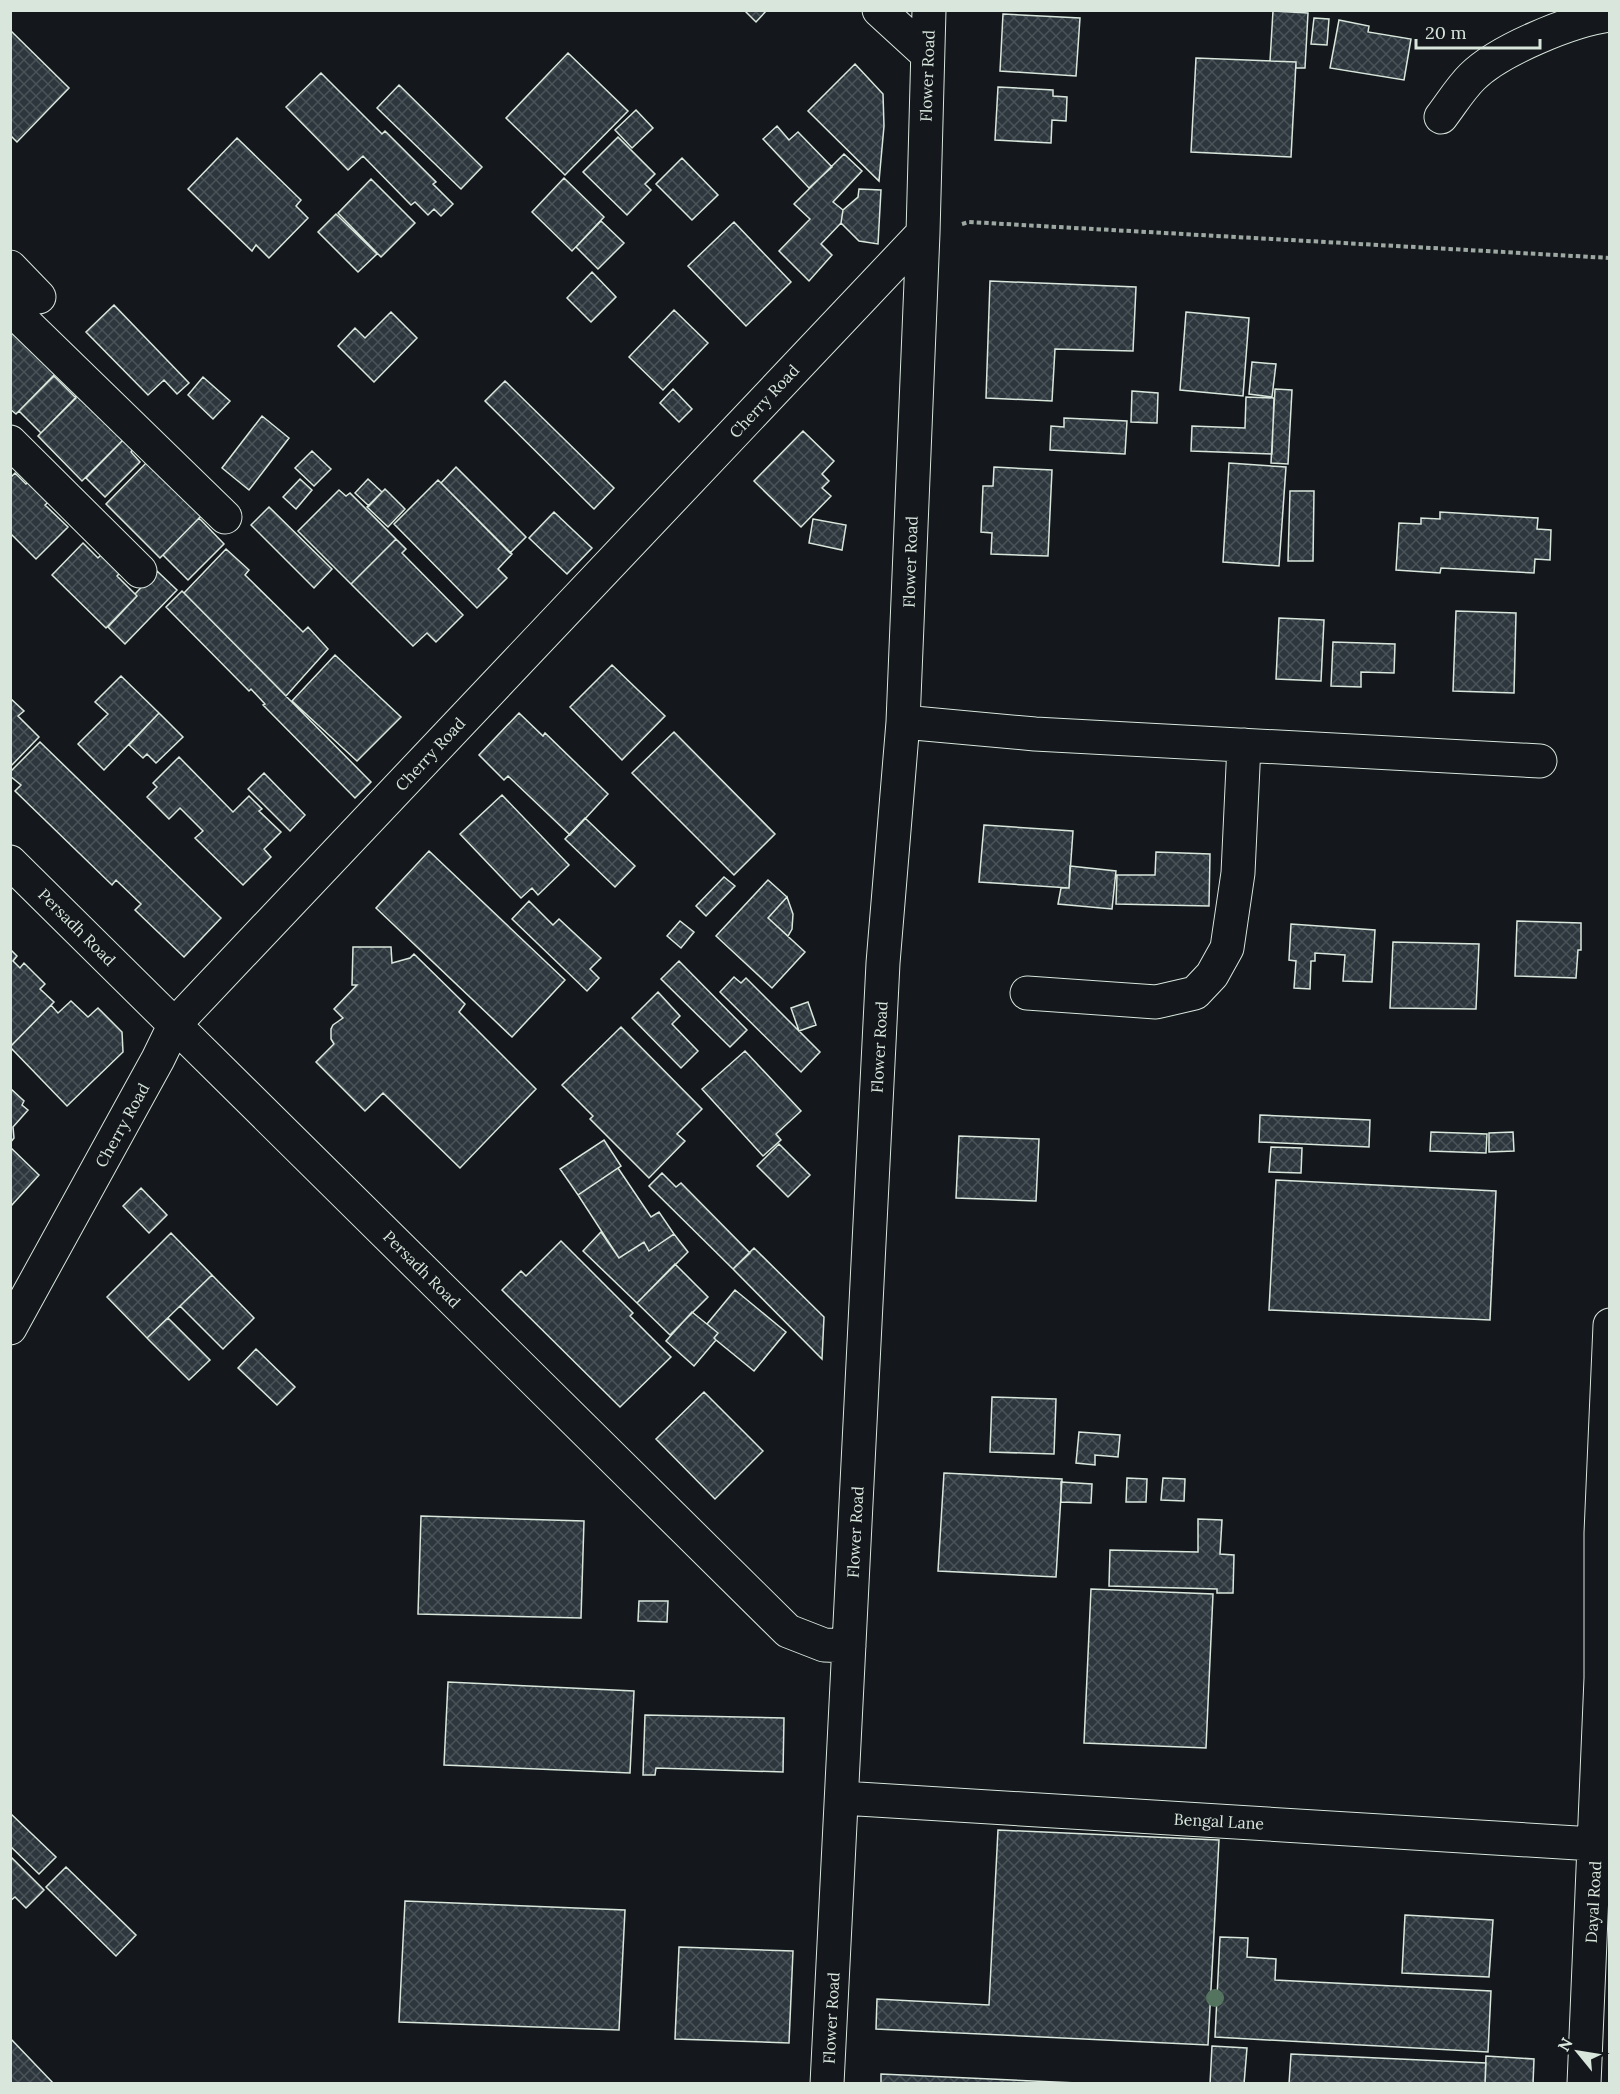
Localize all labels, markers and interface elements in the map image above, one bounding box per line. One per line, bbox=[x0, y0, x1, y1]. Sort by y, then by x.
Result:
scale bar bbox=[1416, 12, 1540, 50]
text: 20 m bbox=[1425, 21, 1467, 44]
street label: Flower Road bbox=[915, 29, 939, 122]
street label: Cherry Road bbox=[725, 360, 803, 442]
street label: Flower Road bbox=[898, 515, 922, 608]
street label: Cherry Road bbox=[391, 713, 469, 795]
street label: Persadh Road bbox=[34, 884, 120, 970]
street label: Flower Road bbox=[867, 1000, 891, 1093]
street label: Cherry Road bbox=[91, 1079, 154, 1171]
street label: Persadh Road bbox=[379, 1226, 465, 1312]
street label: Flower Road bbox=[843, 1485, 867, 1578]
street label: Bengal Lane bbox=[1173, 1809, 1265, 1833]
street label: Dayal Road bbox=[1581, 1860, 1605, 1944]
street label: Flower Road bbox=[819, 1971, 843, 2064]
north arrow bbox=[1548, 2022, 1608, 2082]
text: N bbox=[1553, 2034, 1577, 2055]

